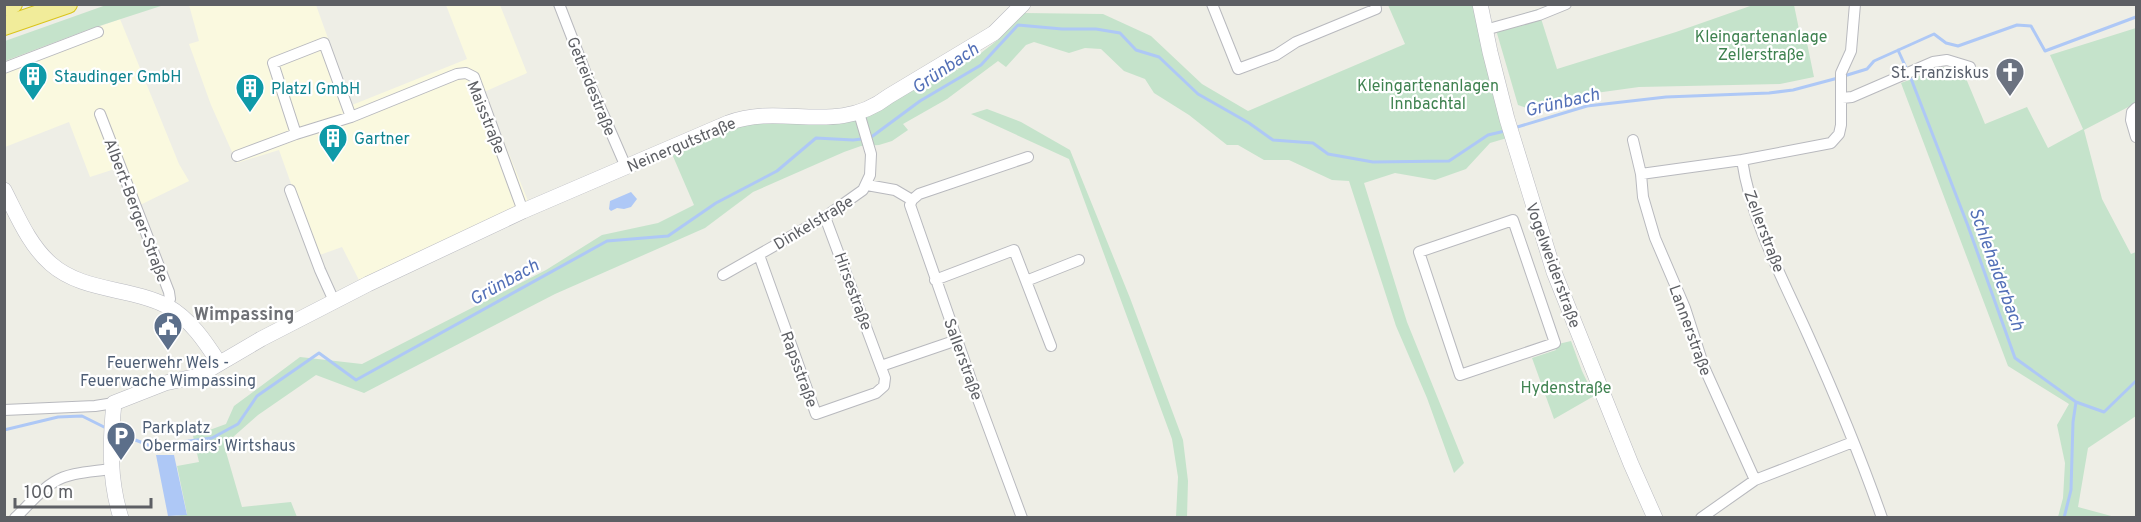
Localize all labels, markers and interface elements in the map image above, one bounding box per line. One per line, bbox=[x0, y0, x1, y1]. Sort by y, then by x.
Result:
park label: Kleingartenanlage Zellerstraße bbox=[1695, 28, 1827, 66]
street label: Getreidestraße bbox=[561, 34, 619, 139]
water label: Grünbach bbox=[908, 38, 984, 100]
church icon: St. Franziskus bbox=[1994, 56, 2026, 98]
building icon: Staudinger GmbH bbox=[17, 60, 49, 102]
place label: St. Franziskus bbox=[1891, 64, 1989, 84]
place label: Staudinger GmbH bbox=[54, 68, 181, 88]
building icon: Platzl GmbH bbox=[234, 72, 266, 114]
park label: Kleingartenanlagen Innbachtal bbox=[1357, 77, 1499, 115]
street label: Maisstraße bbox=[461, 78, 509, 157]
place label: Platzl GmbH bbox=[271, 80, 360, 100]
water label: Grünbach bbox=[1523, 84, 1602, 123]
street label: Neinergutstraße bbox=[624, 114, 739, 178]
building icon: Gartner bbox=[317, 122, 349, 164]
place label: Gartner bbox=[354, 130, 410, 150]
street label: Albert-Berger-Straße bbox=[98, 136, 172, 286]
street label: Zellerstraße bbox=[1738, 188, 1788, 276]
street label: Dinkelstraße bbox=[771, 192, 857, 255]
street label: Vogelweiderstraße bbox=[1520, 200, 1584, 331]
water label: Schlehaiderbach bbox=[1963, 205, 2029, 334]
street label: Hirsestraße bbox=[829, 250, 875, 333]
water label: Grünbach bbox=[466, 255, 544, 312]
street label: Lannerstraße bbox=[1663, 282, 1715, 379]
district label: Wimpassing bbox=[194, 304, 294, 327]
public building icon: Feuerwehr Wels - Feuerwache Wimpassing bbox=[152, 310, 184, 352]
street label: Sallerstraße bbox=[938, 316, 986, 403]
street label: Rapsstraße bbox=[775, 329, 821, 411]
place label: Feuerwehr Wels - Feuerwache Wimpassing bbox=[80, 354, 256, 392]
park label: Hydenstraße bbox=[1521, 379, 1611, 399]
place label: Parkplatz Obermairs' Wirtshaus bbox=[142, 419, 296, 457]
parking icon: Parkplatz Obermairs' Wirtshaus bbox=[105, 420, 137, 462]
scale bar bbox=[15, 471, 152, 509]
text: 100 m bbox=[24, 482, 73, 505]

